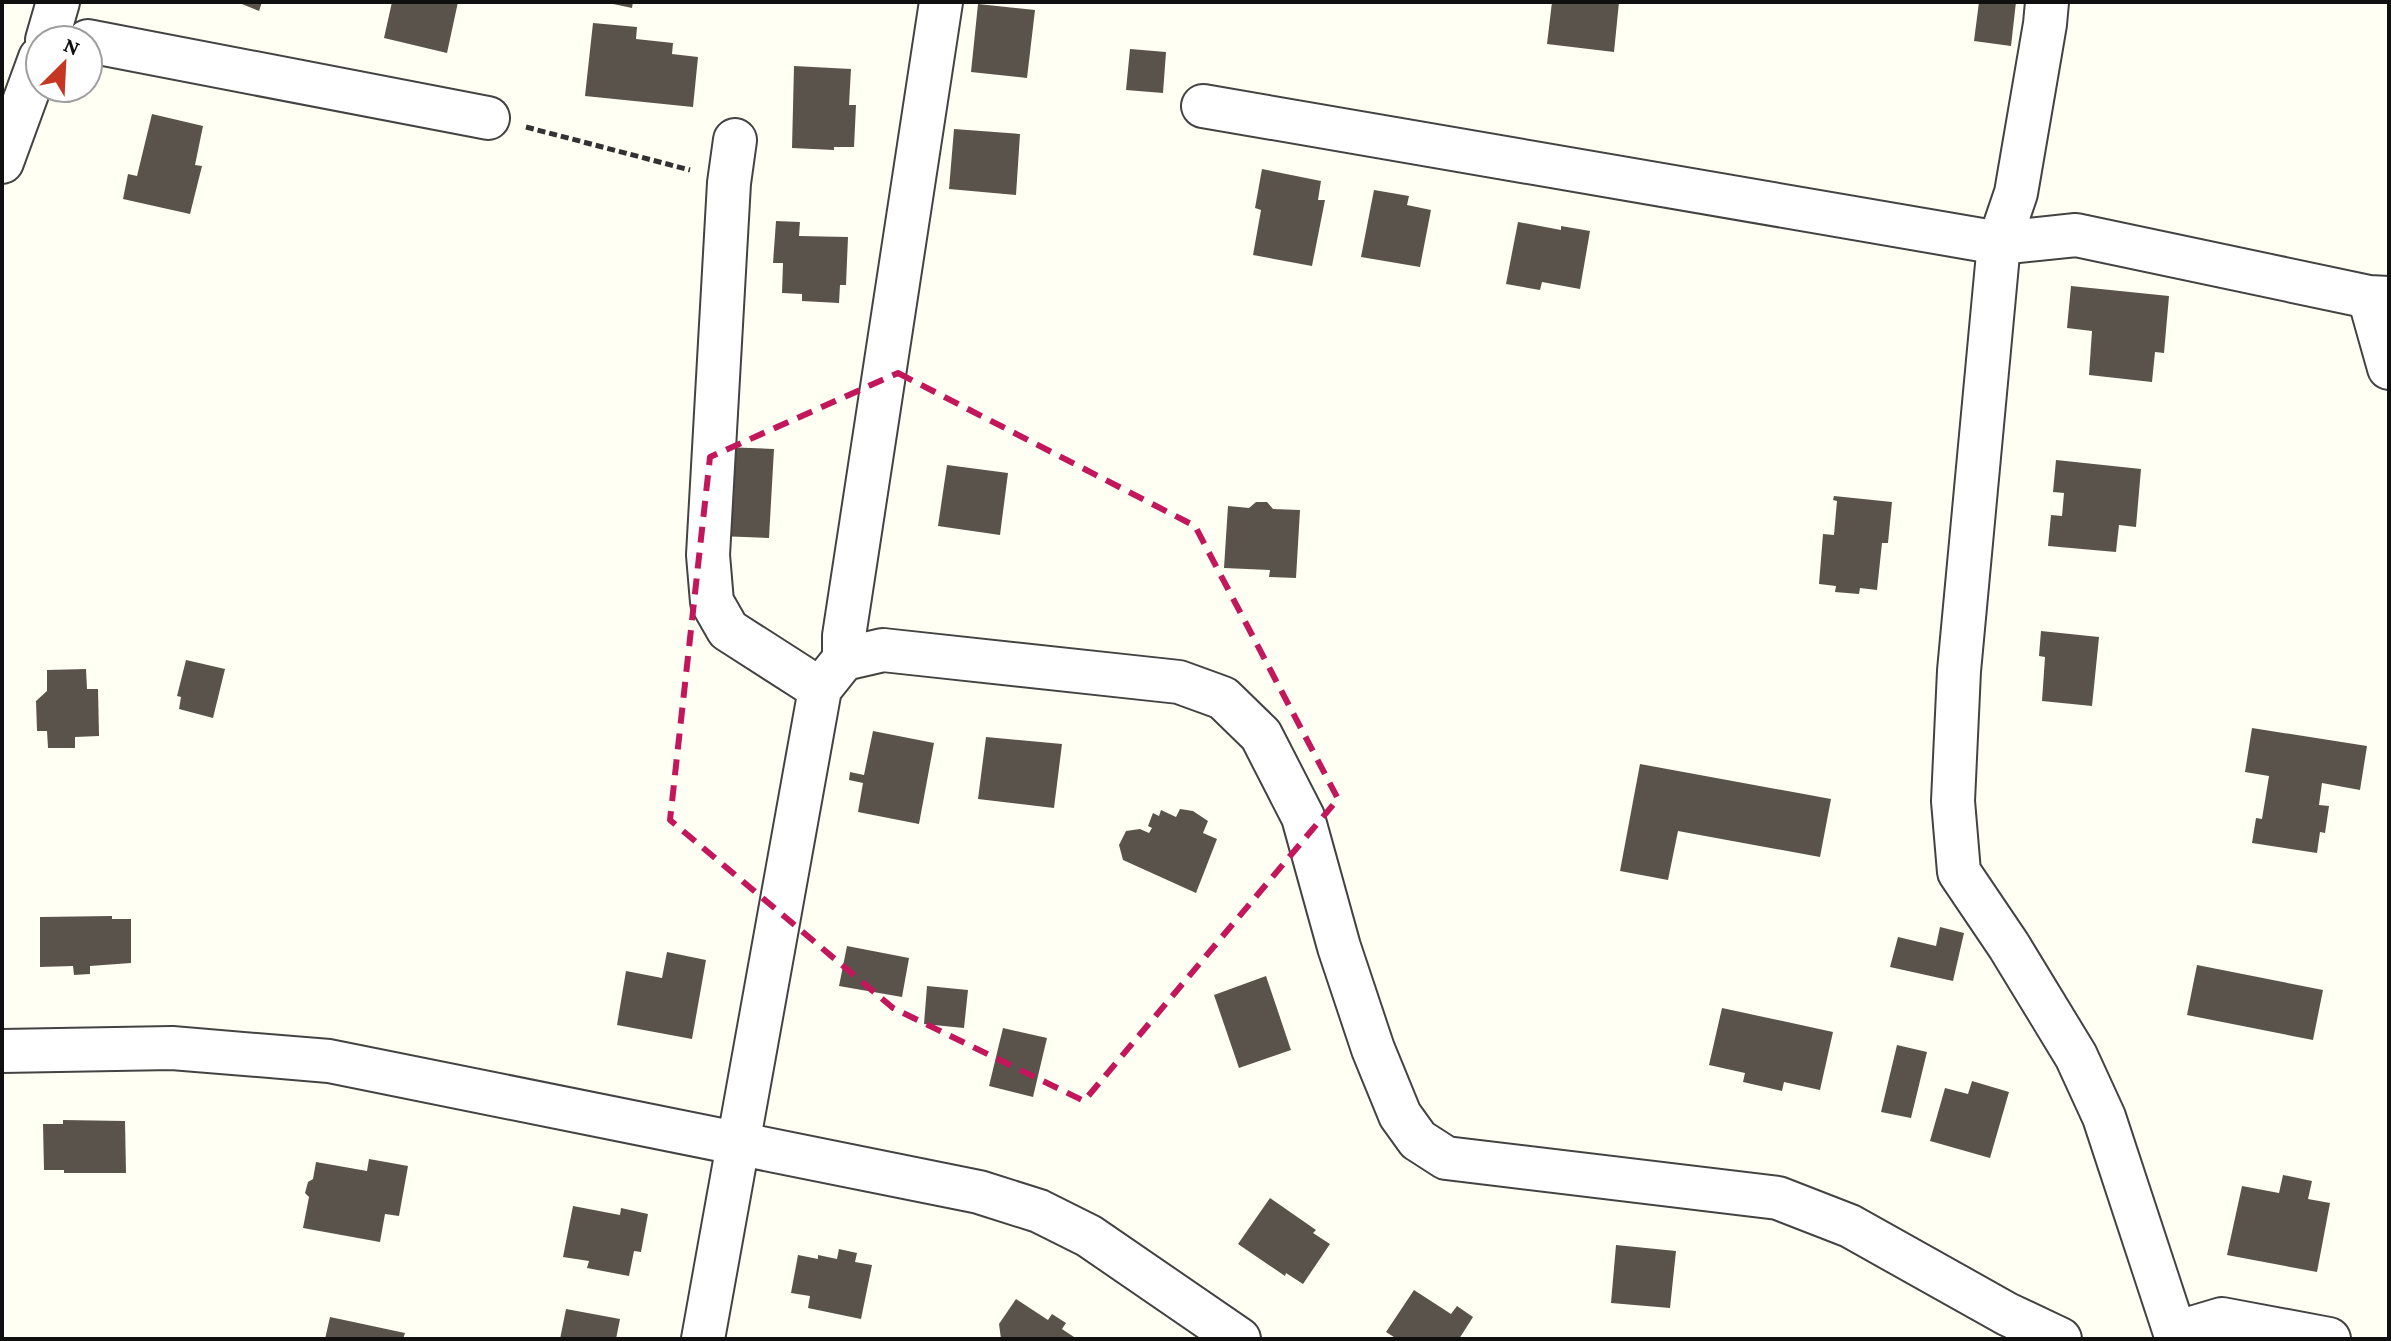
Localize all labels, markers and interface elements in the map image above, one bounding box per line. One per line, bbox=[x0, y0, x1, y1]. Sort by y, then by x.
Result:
north arrow bbox=[24, 24, 104, 104]
text: N bbox=[60, 32, 84, 61]

